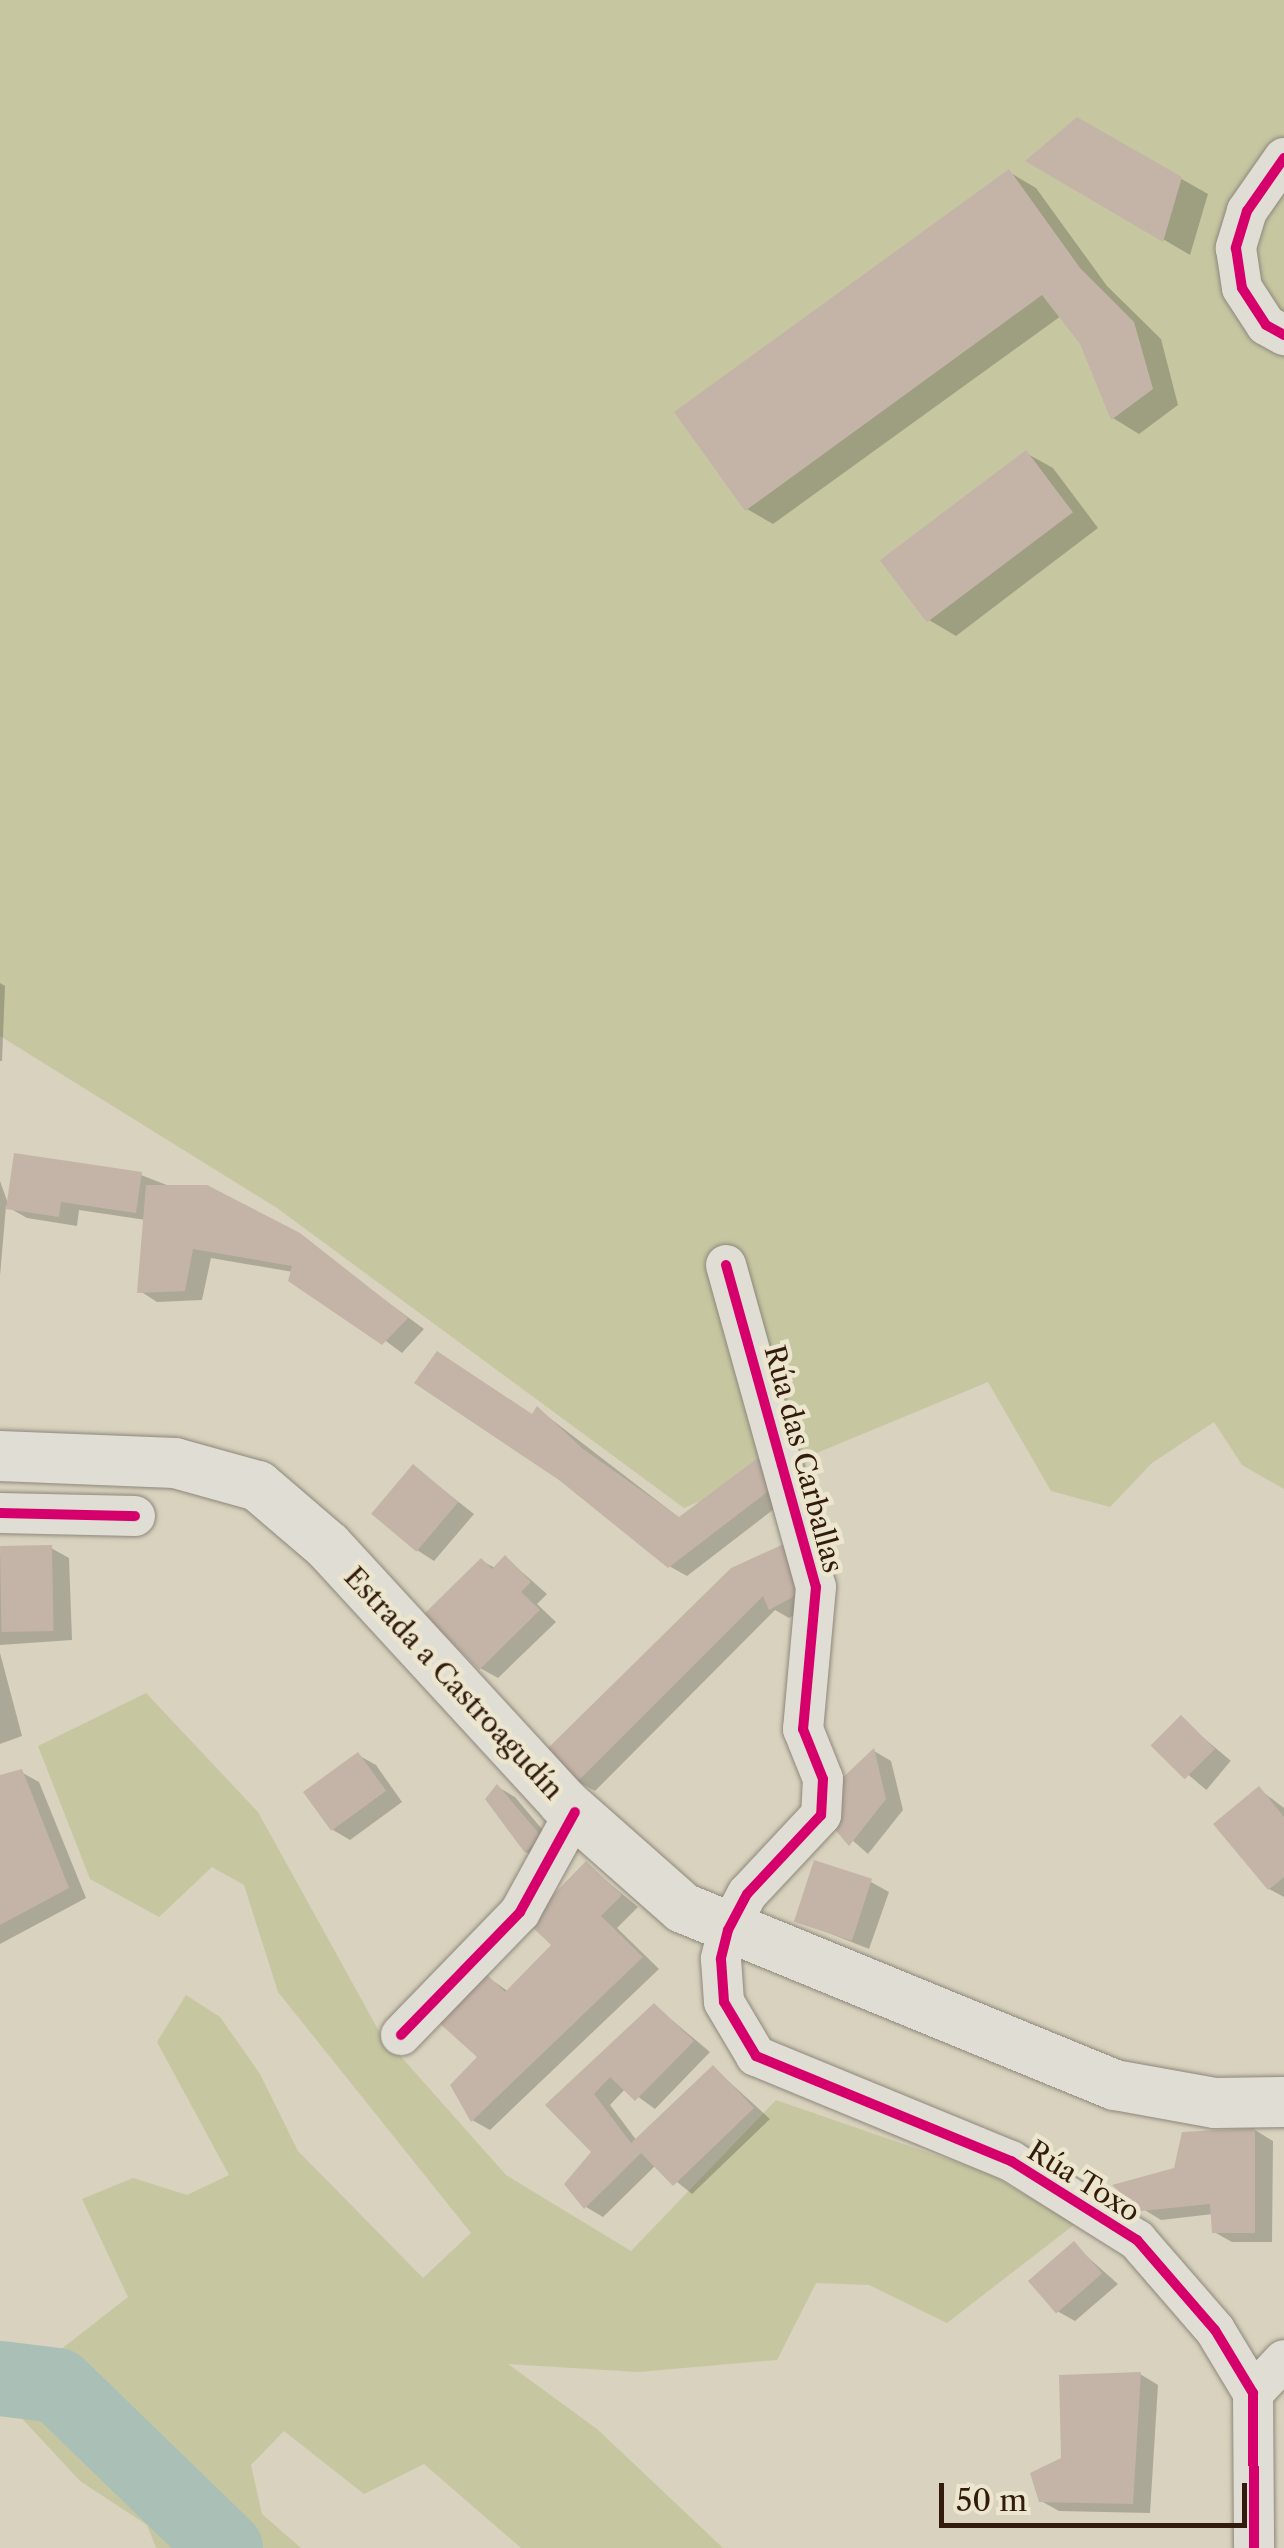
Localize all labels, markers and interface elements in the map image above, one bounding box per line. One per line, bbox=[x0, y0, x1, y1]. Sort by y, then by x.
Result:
street label: Rúa das Carballas bbox=[757, 1341, 851, 1577]
street label: Estrada a Castroagudín bbox=[337, 1560, 571, 1806]
street label: Rúa Toxo bbox=[1021, 2133, 1147, 2229]
scale bar bbox=[944, 2463, 1252, 2525]
text: 50 m bbox=[956, 2482, 1027, 2519]

